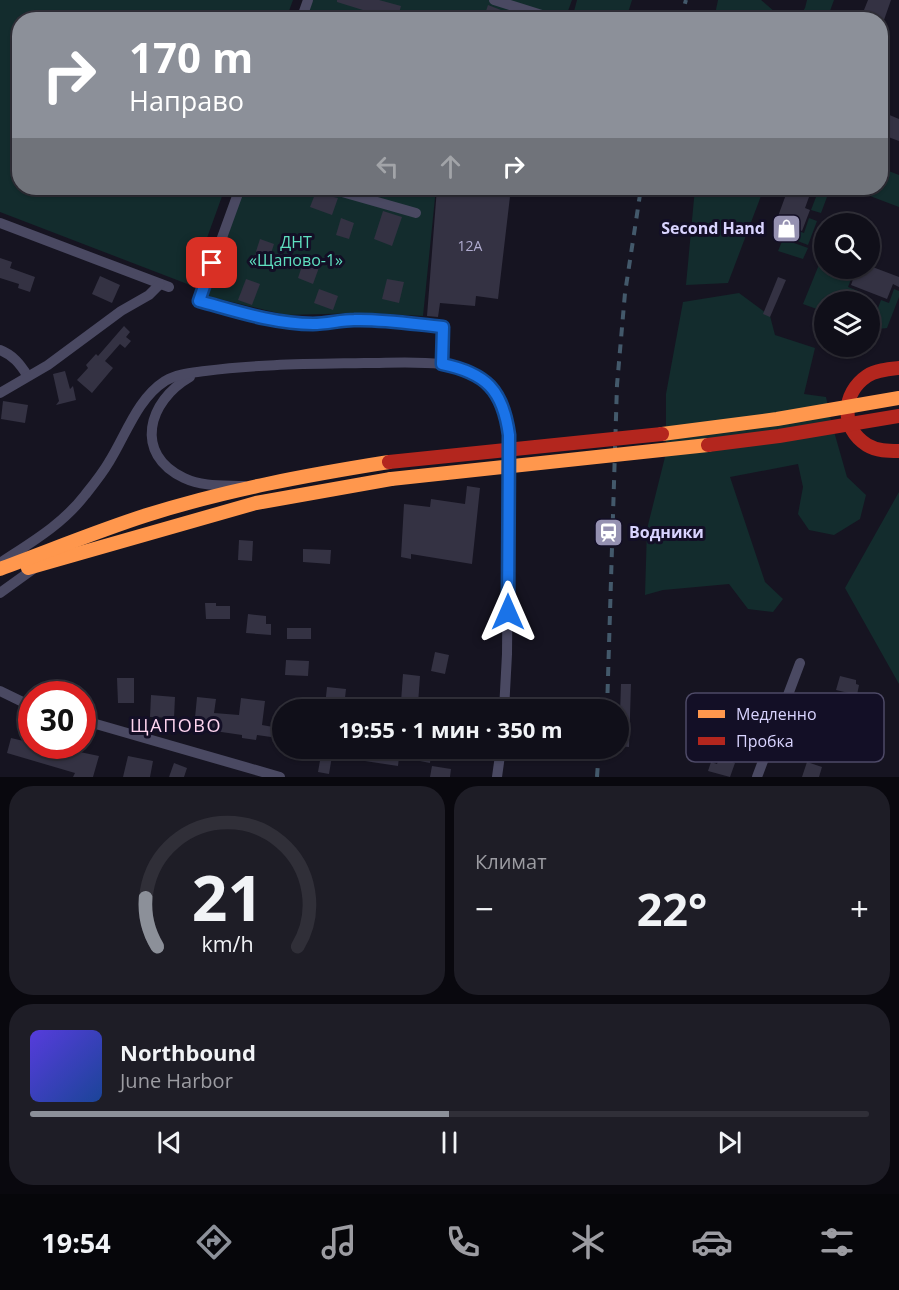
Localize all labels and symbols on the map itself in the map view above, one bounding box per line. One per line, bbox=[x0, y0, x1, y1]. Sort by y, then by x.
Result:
shop icon: Second Hand bbox=[770, 212, 802, 244]
place label: Second Hand bbox=[661, 217, 765, 239]
park label: ДНТ «Щапово-1» bbox=[249, 231, 343, 271]
house number: 12А bbox=[458, 236, 483, 255]
pin bbox=[186, 237, 237, 288]
station icon: Водники bbox=[592, 516, 624, 548]
place label: Водники bbox=[629, 521, 704, 543]
position arrow bbox=[476, 580, 540, 644]
speed limit sign: 30 bbox=[18, 681, 96, 759]
legend bbox=[686, 693, 884, 762]
text: Медленно bbox=[736, 703, 817, 725]
district label: ЩАПОВО bbox=[130, 713, 222, 737]
text: Пробка bbox=[736, 730, 794, 752]

